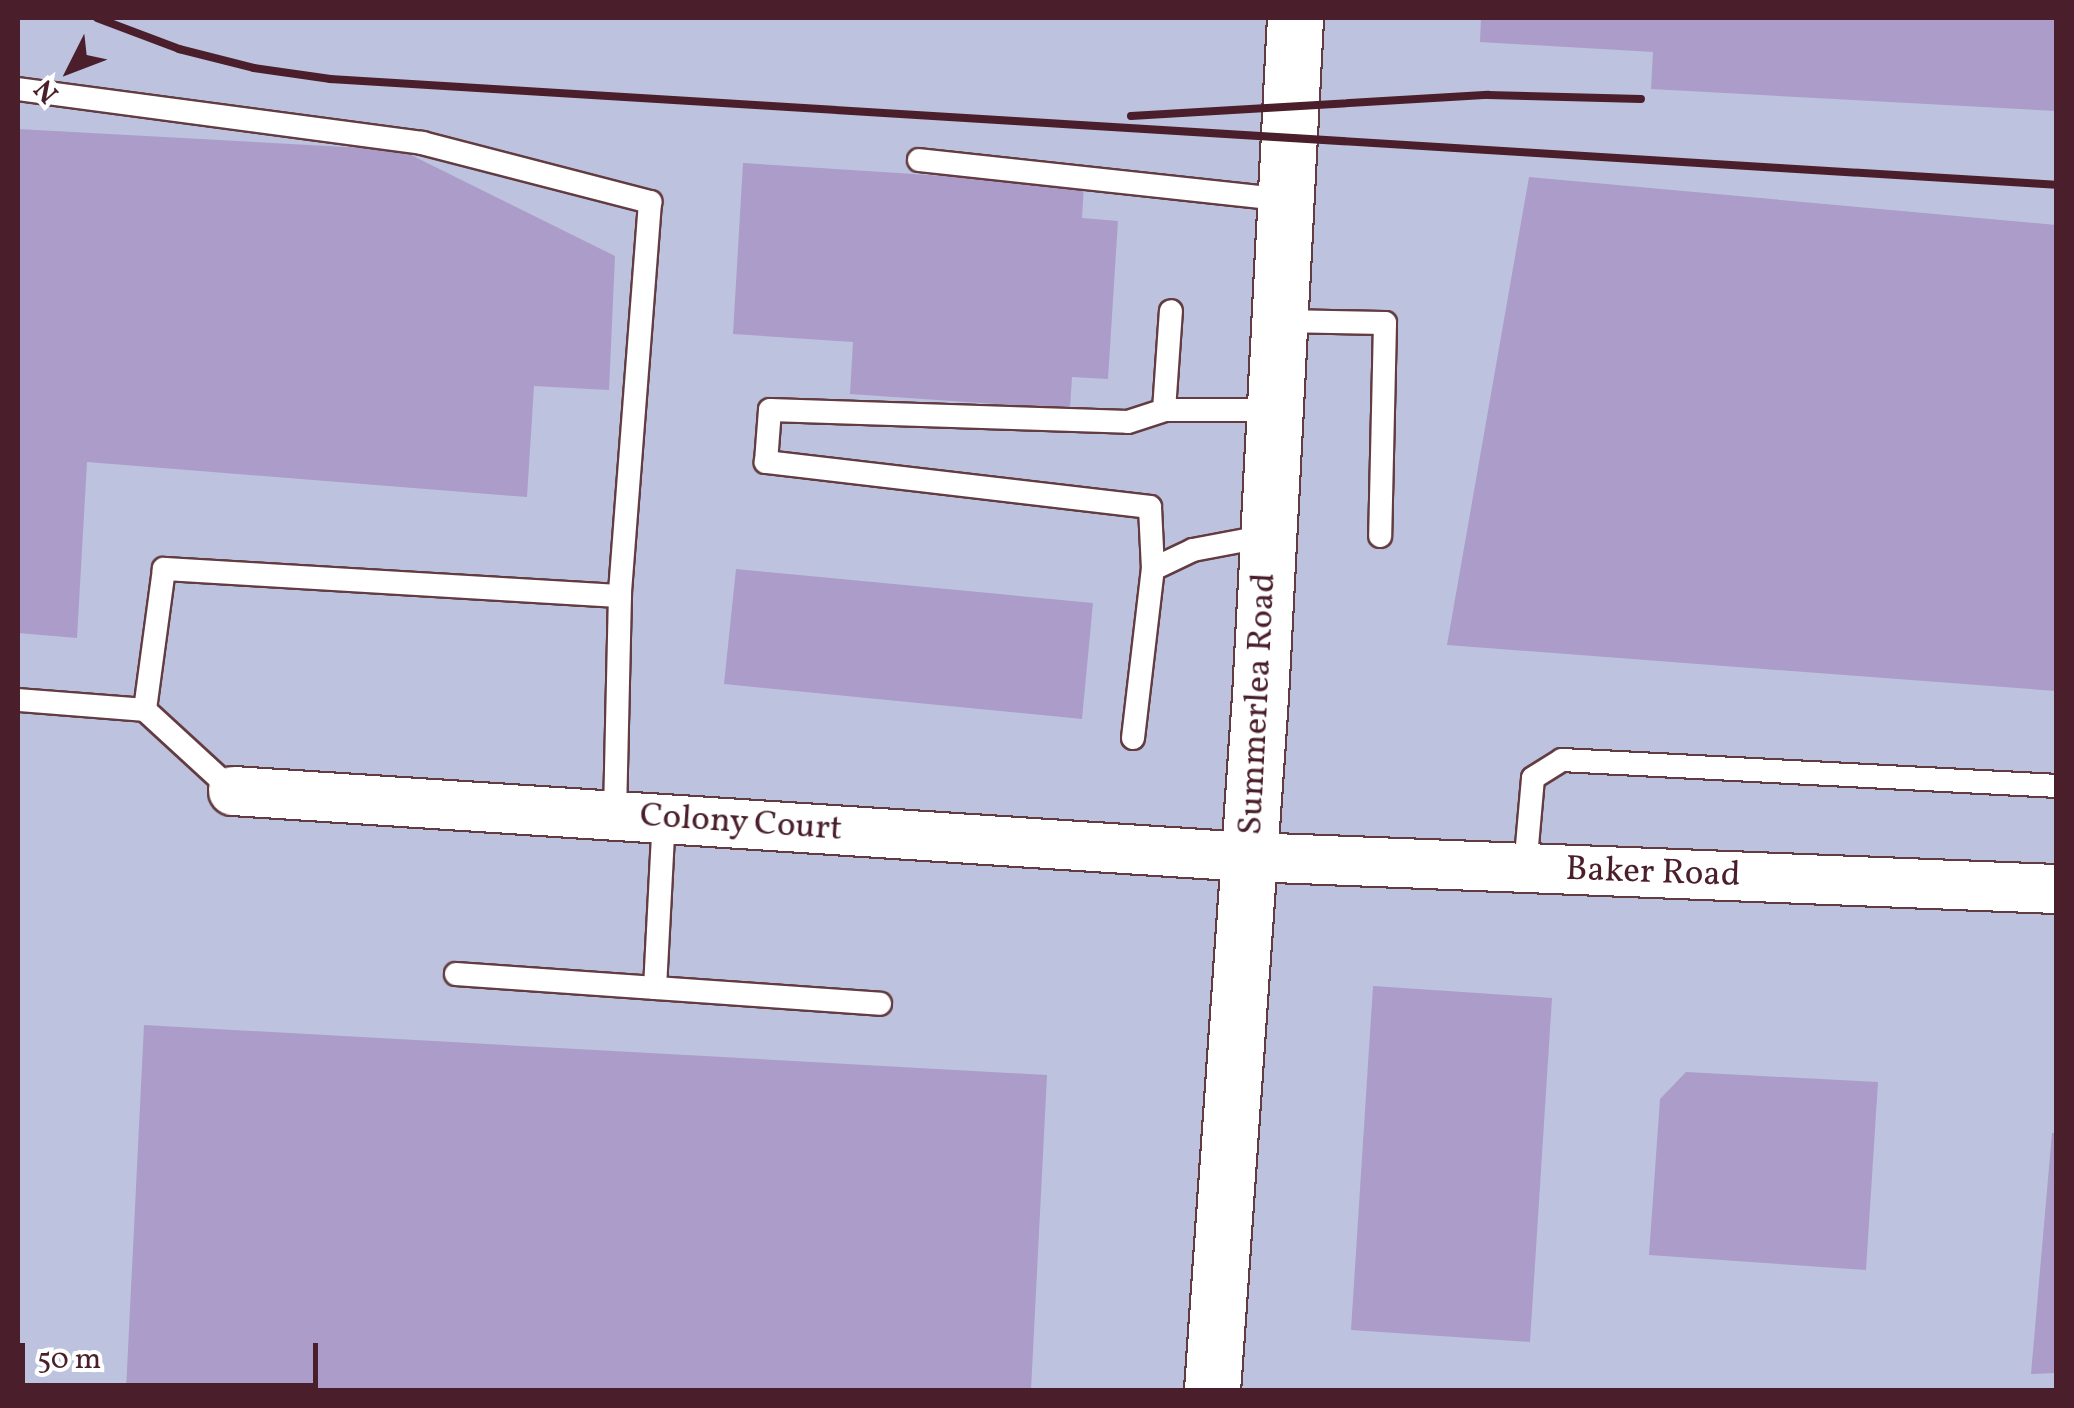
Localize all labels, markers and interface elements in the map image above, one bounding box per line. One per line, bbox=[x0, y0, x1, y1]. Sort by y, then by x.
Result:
north arrow bbox=[20, 20, 120, 120]
text: N bbox=[26, 70, 69, 111]
street label: Summerlea Road bbox=[1230, 572, 1286, 836]
street label: Colony Court bbox=[638, 795, 844, 851]
street label: Baker Road bbox=[1565, 849, 1741, 897]
scale bar bbox=[25, 1323, 322, 1385]
text: 50 m bbox=[37, 1339, 101, 1381]

